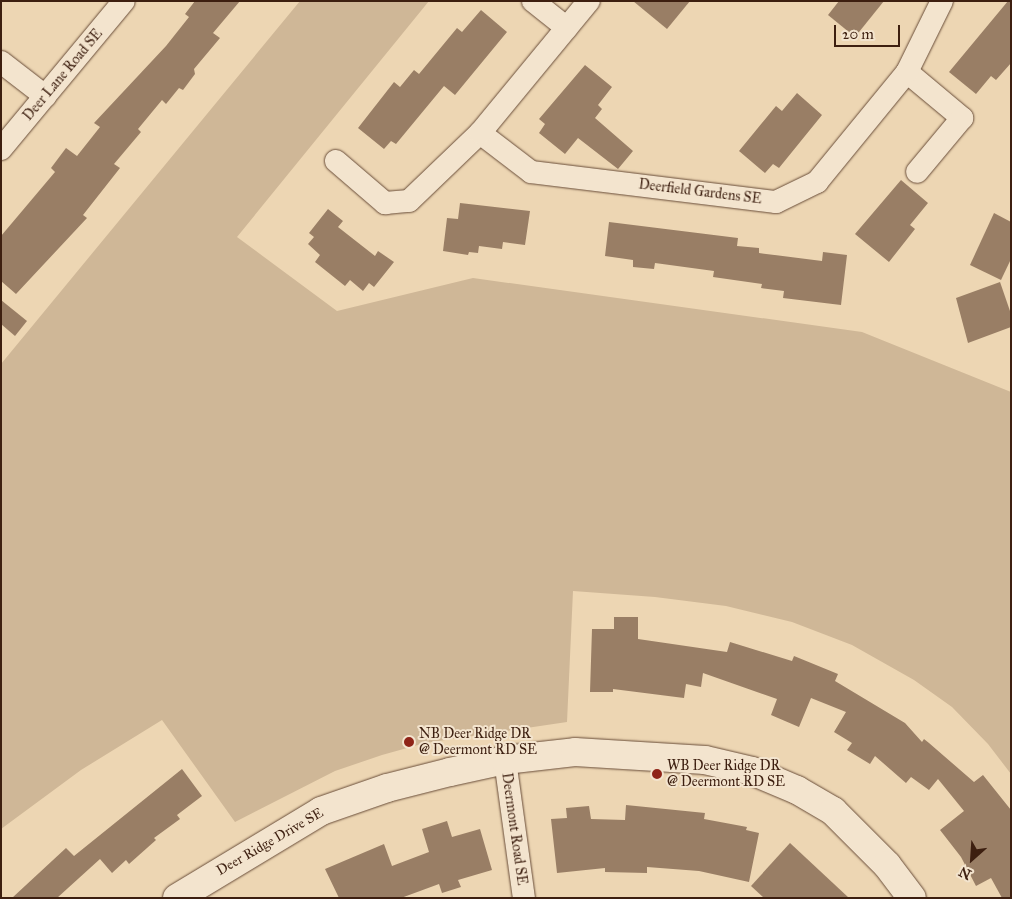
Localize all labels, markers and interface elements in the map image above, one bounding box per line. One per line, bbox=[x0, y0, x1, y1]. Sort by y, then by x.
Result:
scale bar bbox=[837, 15, 903, 47]
text: 20 m bbox=[842, 25, 874, 43]
street label: Deer Lane Road SE bbox=[20, 26, 106, 124]
street label: Deerfield Gardens SE bbox=[638, 176, 762, 208]
place label: NB Deer Ridge DR @ Deermont RD SE bbox=[419, 726, 537, 759]
marker: NB Deer Ridge DR @ Deermont RD SE bbox=[403, 736, 415, 748]
place label: WB Deer Ridge DR @ Deermont RD SE bbox=[667, 758, 785, 790]
marker: WB Deer Ridge DR @ Deermont RD SE bbox=[651, 768, 663, 780]
street label: Deermont Road SE bbox=[498, 772, 530, 886]
street label: Deer Ridge Drive SE bbox=[214, 805, 326, 879]
north arrow bbox=[947, 834, 997, 884]
text: N bbox=[956, 863, 974, 883]

